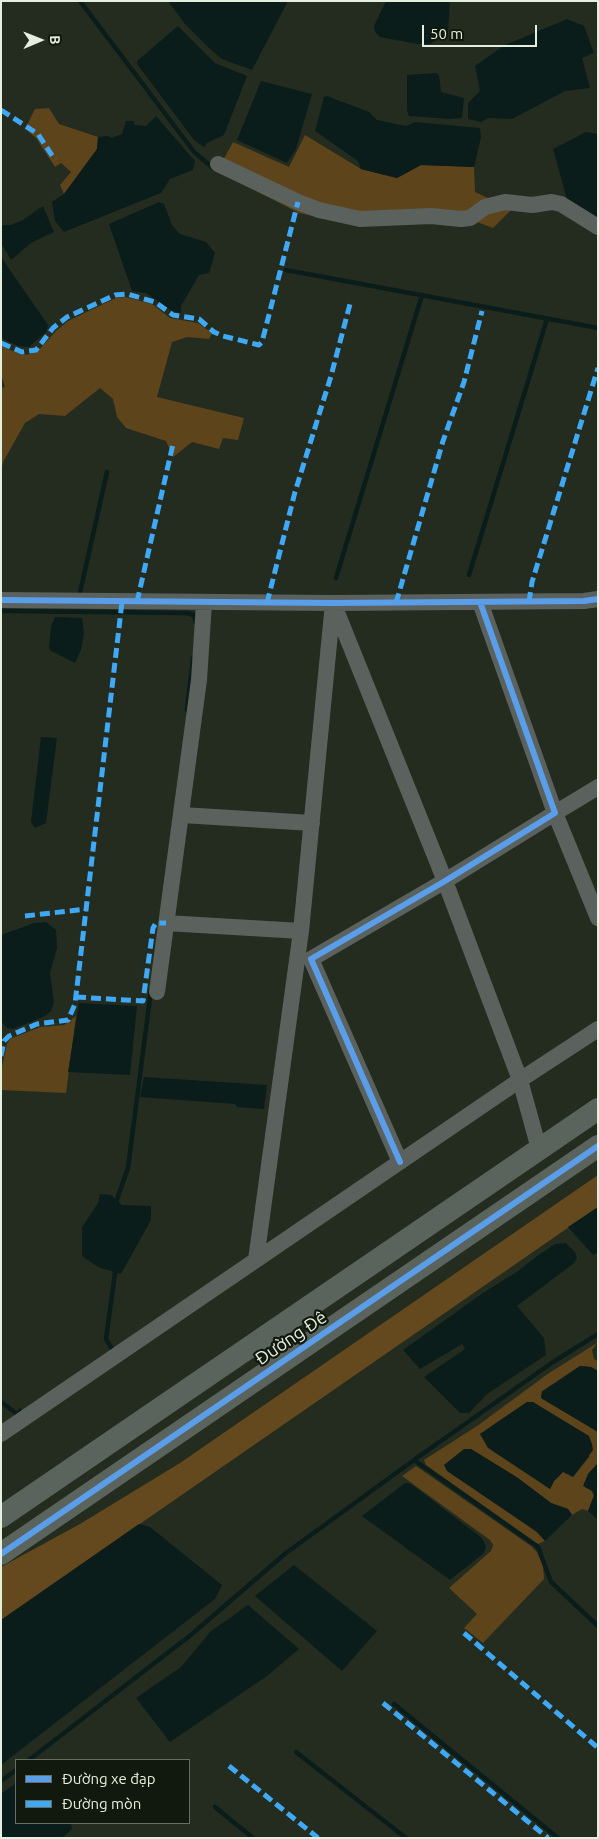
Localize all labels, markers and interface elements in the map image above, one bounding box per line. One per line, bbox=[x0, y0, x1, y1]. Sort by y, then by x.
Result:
north arrow bbox=[15, 15, 65, 65]
scale bar bbox=[424, 15, 539, 47]
text: 50 m bbox=[430, 25, 463, 42]
text: B bbox=[47, 35, 63, 45]
street label: Đường Đê bbox=[251, 1306, 331, 1370]
legend bbox=[15, 1759, 190, 1824]
text: Đường xe đạp bbox=[62, 1770, 155, 1787]
text: Đường mòn bbox=[62, 1795, 141, 1812]

